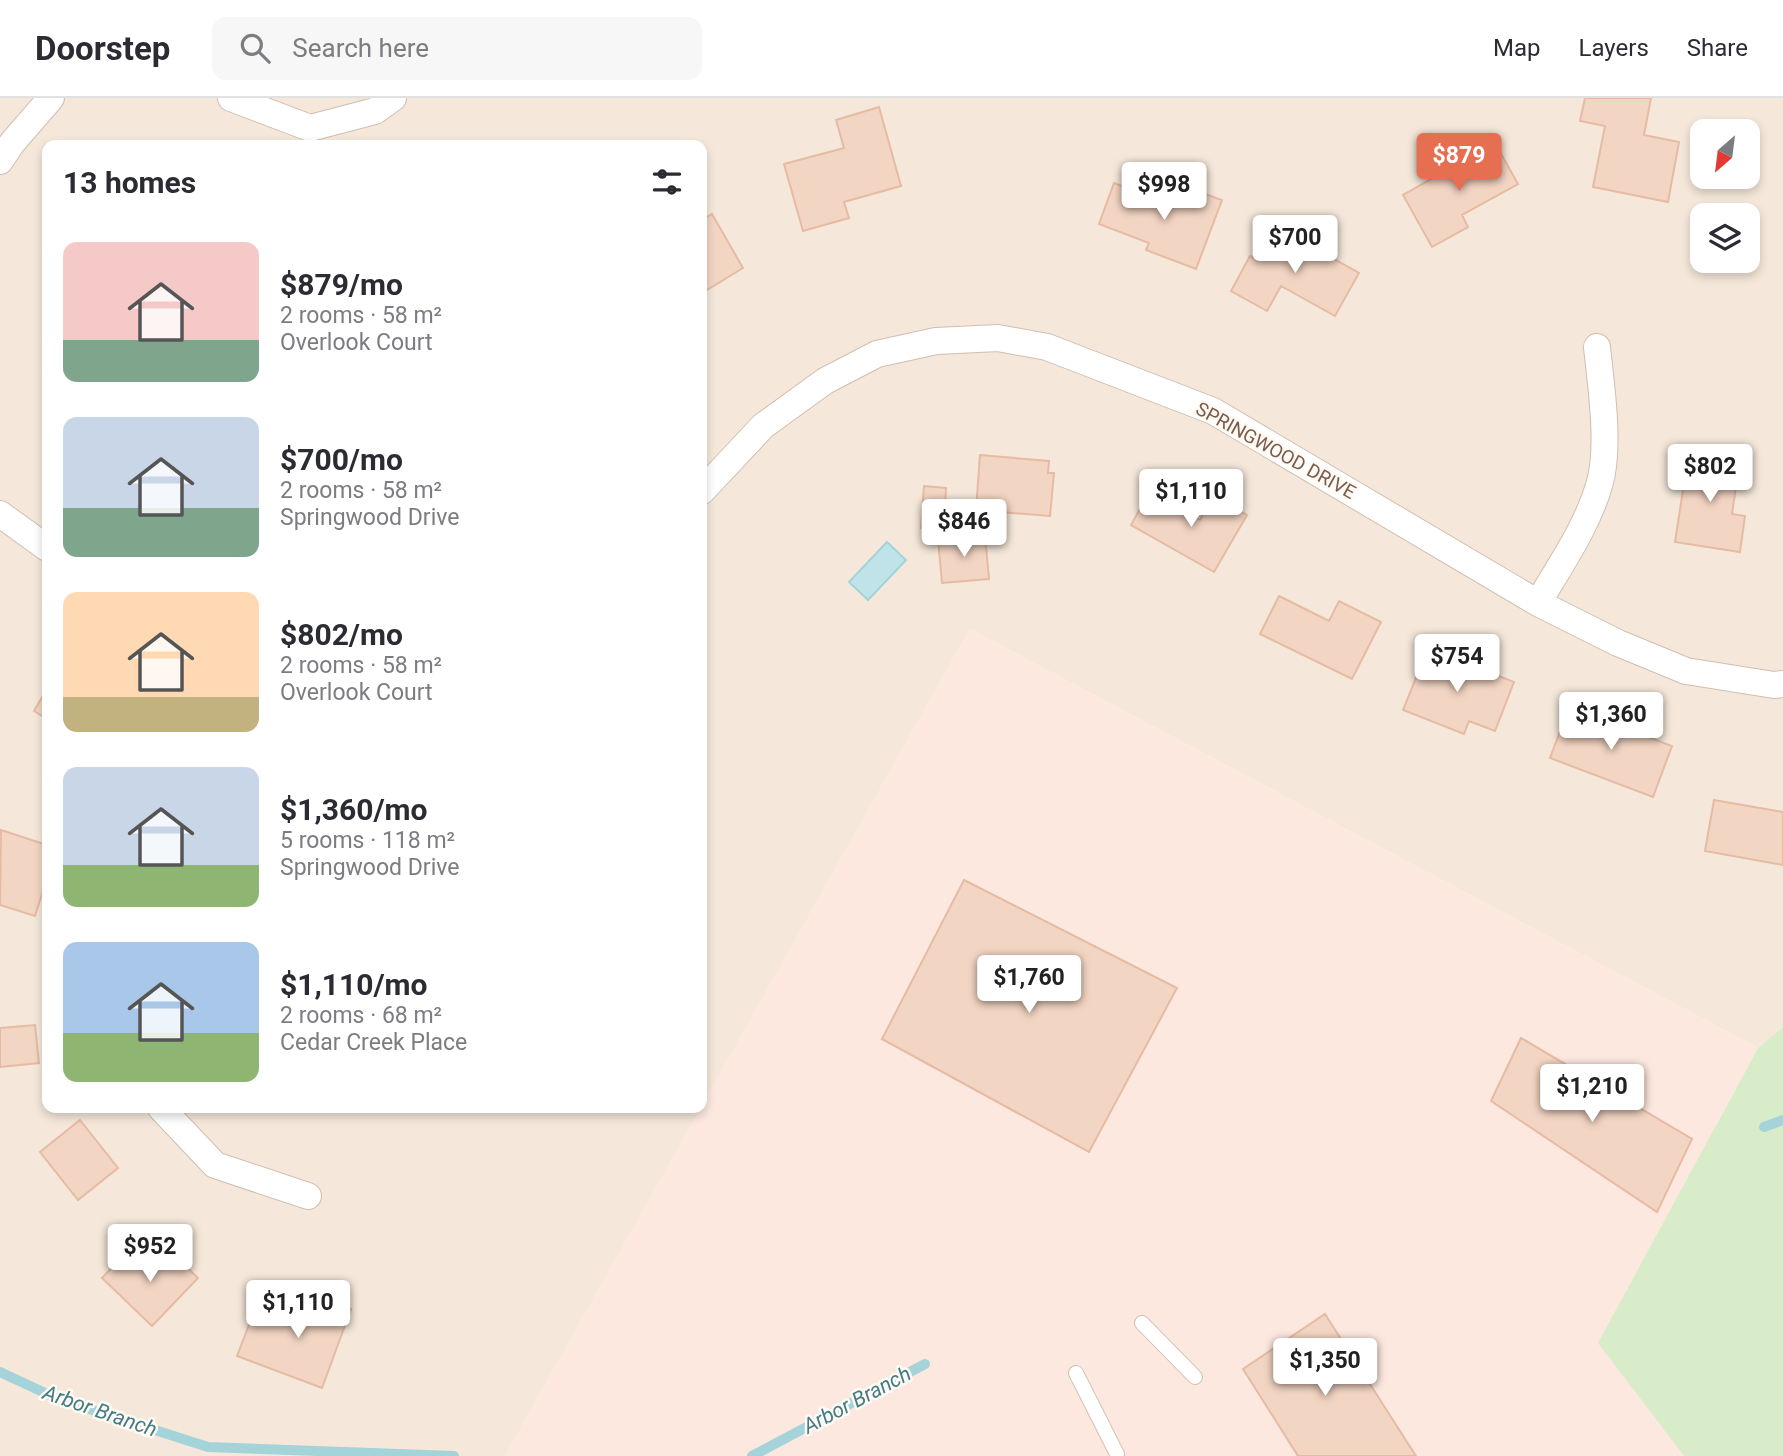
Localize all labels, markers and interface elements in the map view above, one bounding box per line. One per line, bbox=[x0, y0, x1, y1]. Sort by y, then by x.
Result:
search box bbox=[212, 17, 702, 80]
text: Doorstep bbox=[35, 29, 170, 68]
icon: search bbox=[236, 29, 274, 67]
text: Search here bbox=[292, 33, 429, 63]
text: Map bbox=[1493, 34, 1541, 62]
text: Layers bbox=[1579, 34, 1649, 62]
text: Share bbox=[1687, 34, 1748, 62]
north arrow bbox=[1690, 119, 1760, 189]
map controls bbox=[1690, 119, 1760, 273]
pin: $879 bbox=[1418, 134, 1500, 193]
text: $879 bbox=[1433, 142, 1485, 169]
pin: $998 bbox=[1123, 162, 1205, 222]
icon: filters bbox=[648, 163, 686, 201]
text: 13 homes bbox=[63, 165, 196, 200]
text: $998 bbox=[1138, 171, 1190, 198]
button: layers bbox=[1690, 203, 1760, 273]
pin: $700 bbox=[1254, 216, 1336, 275]
text: $700 bbox=[1269, 224, 1321, 251]
text: $879/mo bbox=[280, 267, 403, 302]
icon: home bbox=[119, 270, 203, 354]
text: 2 rooms · 58 m² bbox=[280, 302, 442, 329]
text: Overlook Court bbox=[280, 329, 433, 356]
street label: SPRINGWOOD DRIVE bbox=[1192, 397, 1360, 504]
text: $700/mo bbox=[280, 442, 403, 477]
pin: $802 bbox=[1669, 444, 1751, 504]
icon: home bbox=[119, 445, 203, 529]
text: $802 bbox=[1684, 453, 1736, 480]
pin: $1,110 bbox=[1134, 470, 1248, 529]
text: 2 rooms · 58 m² bbox=[280, 477, 442, 504]
text: $1,110 bbox=[1155, 478, 1227, 505]
pin: $846 bbox=[923, 500, 1005, 559]
text: Springwood Drive bbox=[280, 504, 459, 531]
text: $846 bbox=[938, 508, 990, 535]
text: $802/mo bbox=[280, 617, 403, 652]
icon: home bbox=[119, 620, 203, 704]
pin: $754 bbox=[1416, 634, 1498, 694]
text: $754 bbox=[1431, 643, 1483, 670]
text: 2 rooms · 58 m² bbox=[280, 652, 442, 679]
text: Overlook Court bbox=[280, 679, 433, 706]
pin: $1,360 bbox=[1554, 692, 1668, 752]
text: $1,360 bbox=[1575, 701, 1647, 728]
text: $1,360/mo bbox=[280, 792, 428, 827]
icon: home bbox=[119, 795, 203, 879]
text: 5 rooms · 118 m² bbox=[280, 827, 455, 854]
text: Springwood Drive bbox=[280, 854, 459, 881]
pin: $1,760 bbox=[972, 956, 1086, 1015]
text: $1,760 bbox=[993, 964, 1065, 991]
text: $1,110/mo bbox=[280, 967, 428, 1002]
icon: home bbox=[119, 970, 203, 1054]
text: 2 rooms · 68 m² bbox=[280, 1002, 442, 1029]
text: Cedar Creek Place bbox=[280, 1029, 467, 1056]
pin: $1,210 bbox=[1535, 1065, 1649, 1124]
text: $1,210 bbox=[1556, 1073, 1628, 1100]
pin: $952 bbox=[109, 1224, 191, 1284]
text: $952 bbox=[124, 1233, 176, 1260]
pin: $1,110 bbox=[241, 1280, 355, 1340]
text: $1,110 bbox=[262, 1289, 334, 1316]
pin: $1,350 bbox=[1268, 1338, 1382, 1398]
text: $1,350 bbox=[1289, 1347, 1361, 1374]
water label: Arbor Branch bbox=[798, 1362, 915, 1439]
water label: Arbor Branch bbox=[39, 1380, 160, 1442]

